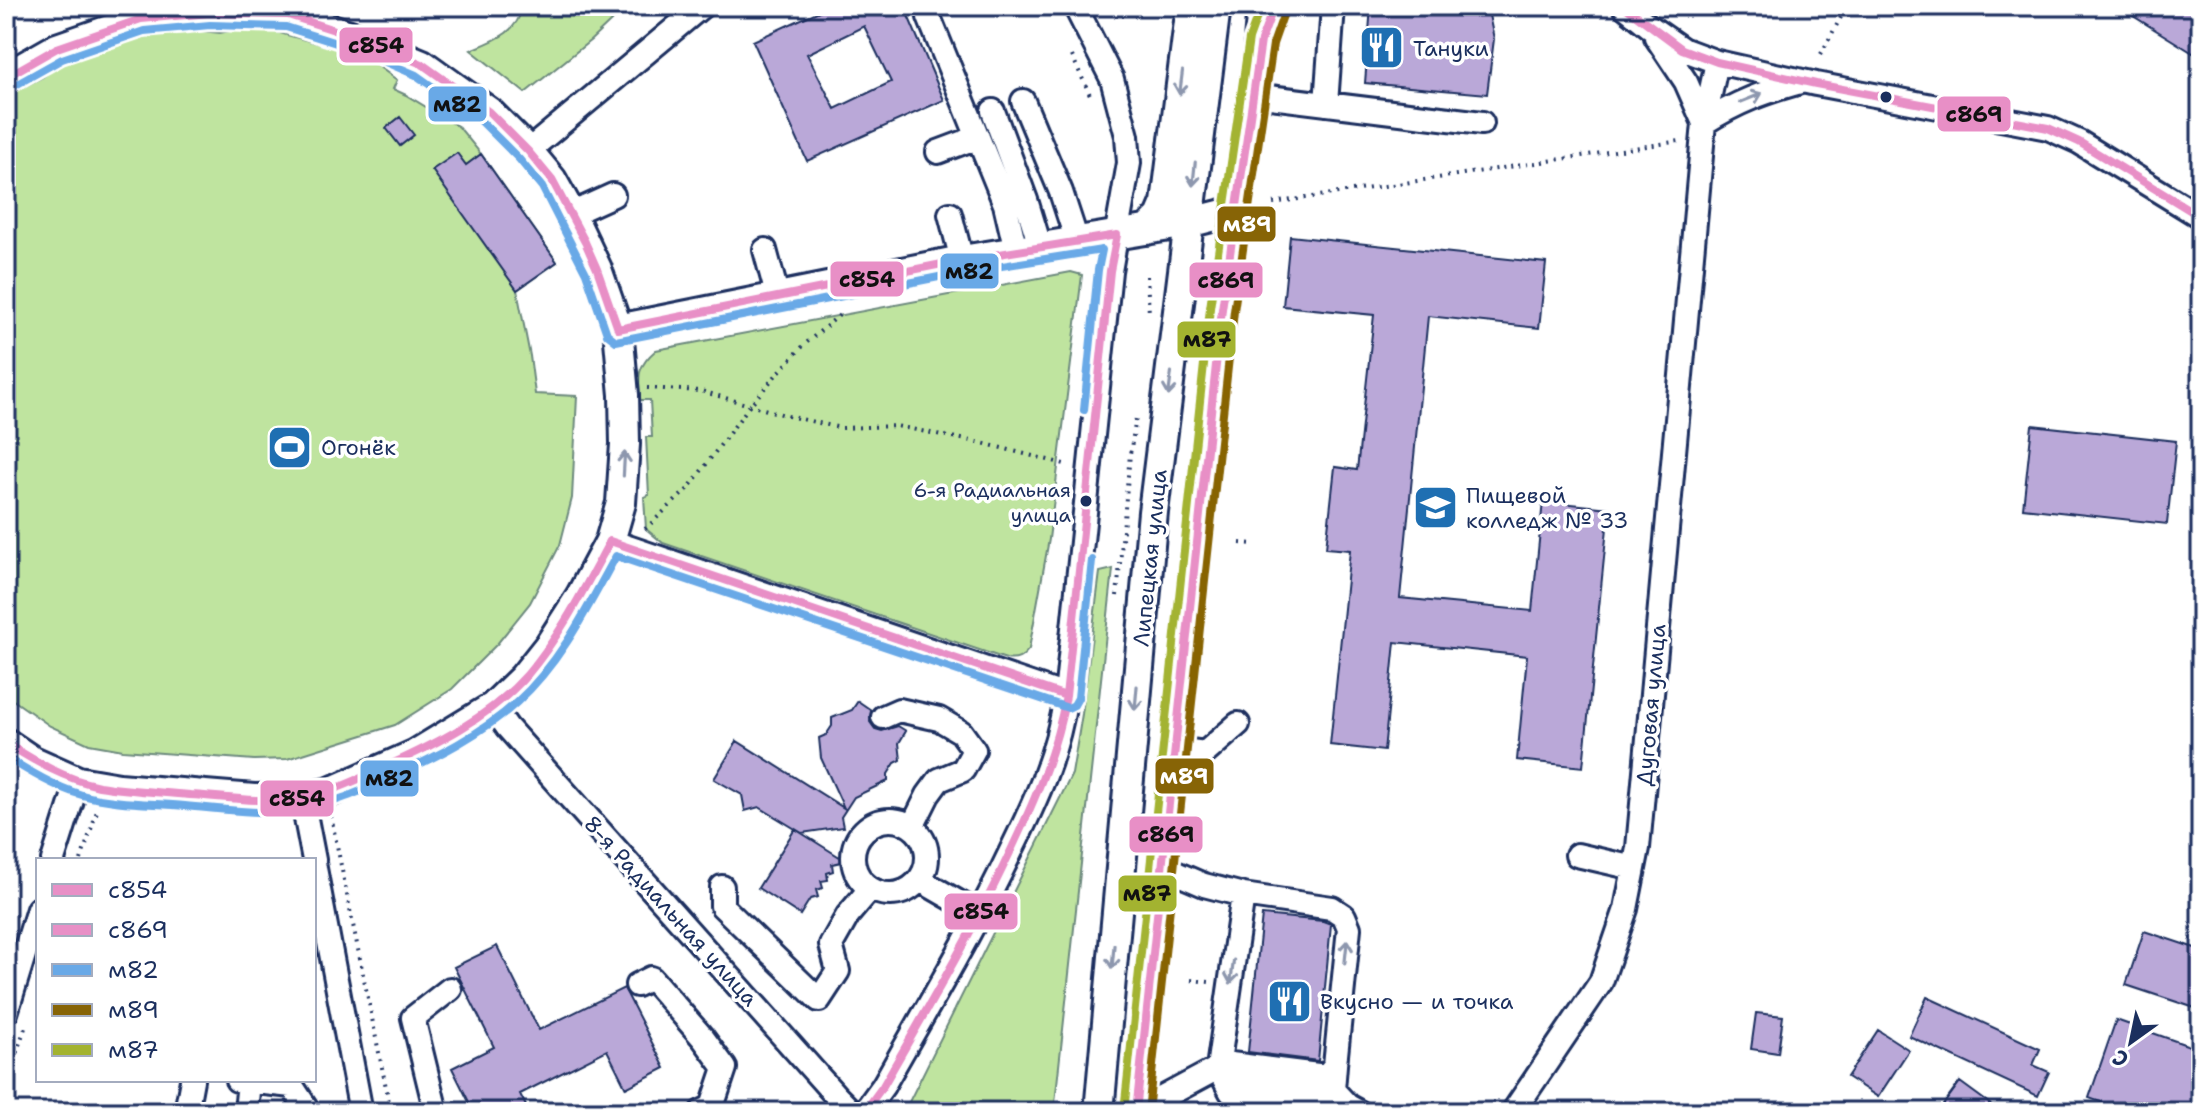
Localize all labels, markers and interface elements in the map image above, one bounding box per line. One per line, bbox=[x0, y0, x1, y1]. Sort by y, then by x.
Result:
restaurant icon: Тануки bbox=[1358, 24, 1406, 72]
line badge: с854 bbox=[338, 26, 414, 64]
text: с854 bbox=[348, 31, 405, 60]
place label: Тануки bbox=[1413, 34, 1489, 63]
one-way arrow bbox=[1173, 70, 1188, 96]
line badge: м82 bbox=[427, 85, 488, 123]
unlabelled marker bbox=[1878, 89, 1894, 105]
text: м82 bbox=[433, 90, 481, 119]
one-way arrow bbox=[1738, 90, 1763, 104]
line badge: с869 bbox=[1936, 95, 2012, 133]
text: с869 bbox=[1946, 100, 2002, 129]
one-way arrow bbox=[1186, 160, 1201, 186]
line badge: м89 bbox=[1216, 205, 1277, 243]
text: м89 bbox=[1223, 210, 1271, 239]
line badge: м82 bbox=[939, 252, 1000, 290]
text: м82 bbox=[945, 257, 993, 286]
line badge: с854 bbox=[829, 260, 905, 298]
line badge: с869 bbox=[1188, 261, 1264, 299]
text: с854 bbox=[839, 265, 896, 294]
text: с869 bbox=[1198, 266, 1254, 295]
line badge: м87 bbox=[1176, 320, 1237, 359]
text: м87 bbox=[1183, 325, 1231, 354]
one-way arrow bbox=[1162, 370, 1177, 397]
sports icon: Огонёк bbox=[266, 423, 314, 471]
place label: Огонёк bbox=[321, 433, 396, 462]
one-way arrow bbox=[616, 451, 631, 478]
street label: Липецкая улица bbox=[1126, 468, 1174, 648]
place label: 6-я Радиальная улица bbox=[913, 477, 1072, 528]
place label: Пищевой колледж № 33 bbox=[1466, 481, 1628, 535]
school or university icon: Пищевой колледж № 33 bbox=[1411, 484, 1459, 532]
marker: 6-я Радиальная улица bbox=[1078, 493, 1094, 509]
street label: Дуговая улица bbox=[1629, 623, 1673, 787]
one-way arrow bbox=[1128, 684, 1143, 711]
line badge: м89 bbox=[1154, 757, 1215, 795]
line badge: м82 bbox=[359, 759, 420, 798]
text: м89 bbox=[1160, 762, 1208, 791]
text: м82 bbox=[365, 764, 413, 793]
line badge: с854 bbox=[259, 779, 335, 818]
text: с854 bbox=[269, 784, 326, 813]
street label: 8-я Радиальная улица bbox=[578, 810, 765, 1013]
line badge: с869 bbox=[1128, 815, 1204, 854]
text: с869 bbox=[1138, 820, 1194, 849]
legend bbox=[36, 858, 316, 1082]
text: с854 bbox=[108, 874, 167, 906]
line badge: м87 bbox=[1117, 874, 1178, 913]
text: м87 bbox=[1123, 879, 1171, 908]
line badge: с854 bbox=[943, 892, 1019, 931]
text: с854 bbox=[953, 897, 1010, 926]
text: с869 bbox=[108, 914, 168, 946]
one-way arrow bbox=[1339, 939, 1354, 966]
one-way arrow bbox=[1105, 943, 1120, 970]
text: м82 bbox=[108, 954, 159, 986]
one-way arrow bbox=[1225, 959, 1240, 985]
restaurant icon: Вкусно — и точка bbox=[1265, 977, 1313, 1025]
place label: Вкусно — и точка bbox=[1320, 987, 1514, 1016]
text: м89 bbox=[108, 994, 159, 1026]
north arrow bbox=[2091, 1002, 2171, 1082]
text: м87 bbox=[108, 1034, 159, 1066]
text: С bbox=[2107, 1043, 2134, 1074]

